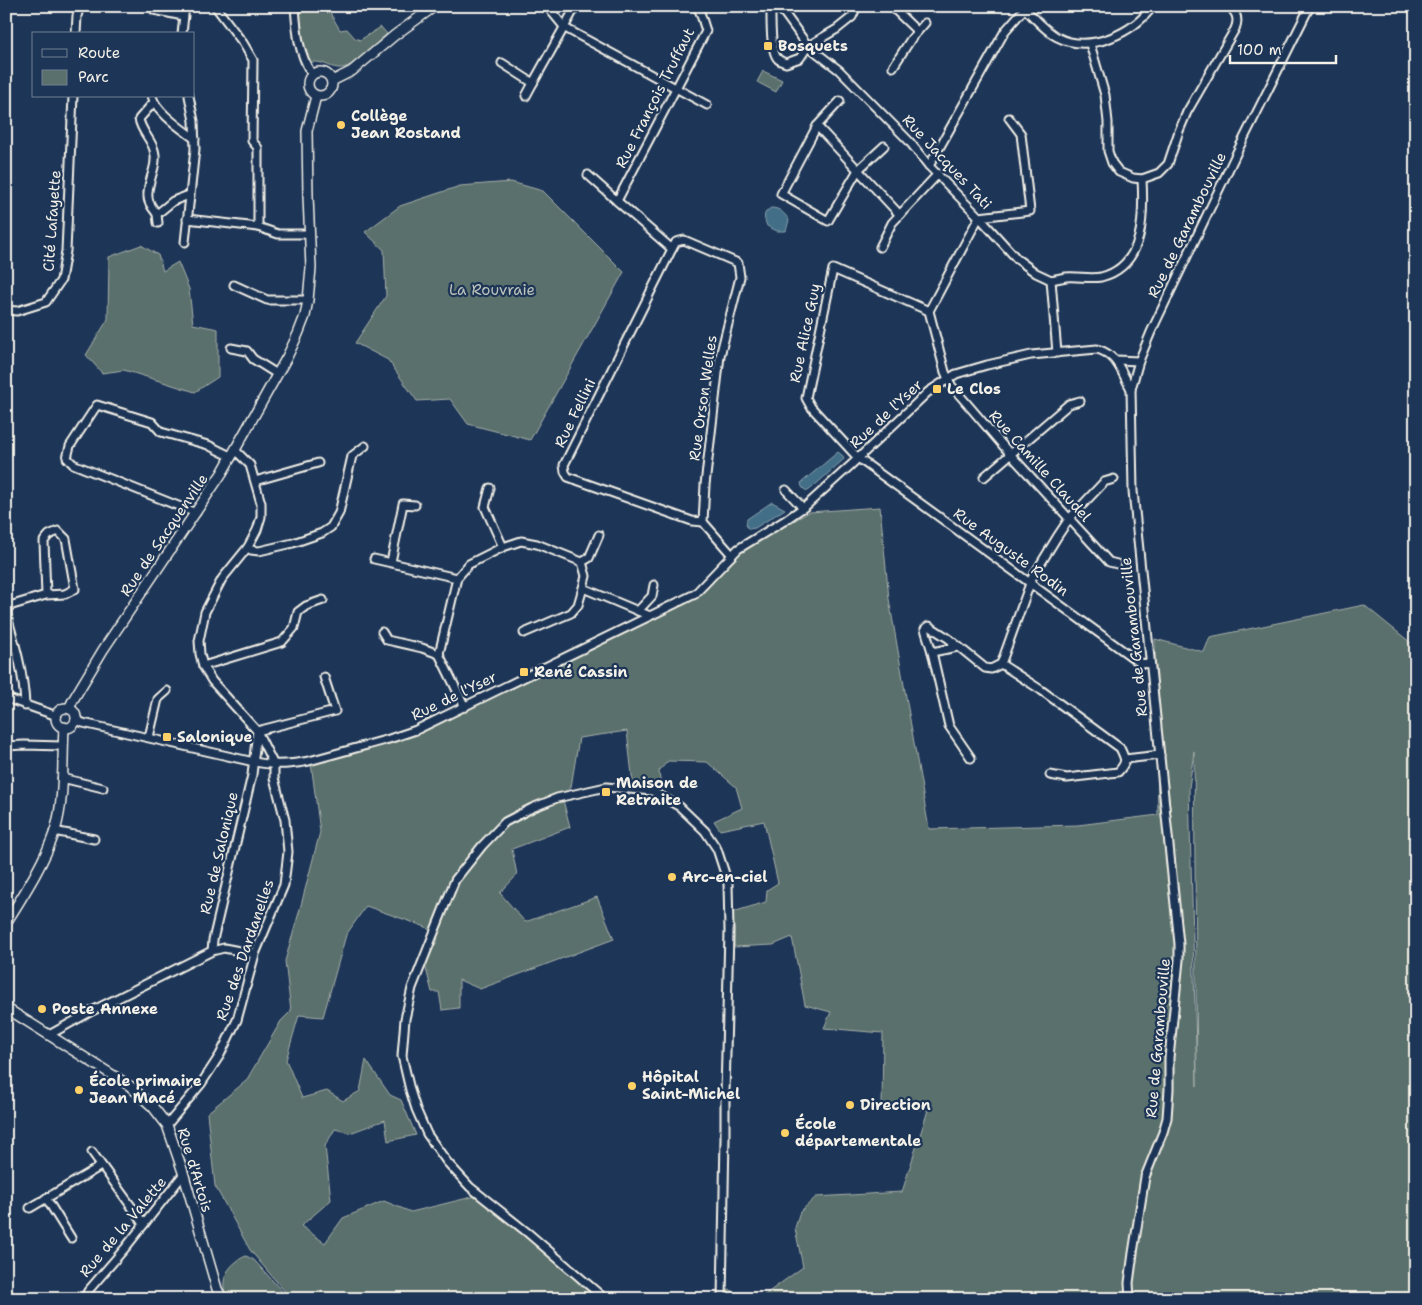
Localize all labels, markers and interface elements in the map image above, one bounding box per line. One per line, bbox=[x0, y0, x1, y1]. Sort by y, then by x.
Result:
street label: Rue François Truffaut bbox=[611, 24, 699, 172]
legend bbox=[32, 32, 195, 98]
scale bar bbox=[1230, 32, 1336, 64]
place label: Bosquets bbox=[778, 36, 848, 56]
marker: Bosquets bbox=[762, 40, 774, 52]
text: 100 m bbox=[1237, 40, 1282, 60]
text: Route bbox=[78, 43, 120, 63]
text: Parc bbox=[78, 67, 109, 87]
place label: Collège Jean Rostand bbox=[351, 106, 461, 143]
street label: Rue Jacques Tati bbox=[898, 110, 996, 214]
marker: Collège Jean Rostand bbox=[335, 119, 347, 131]
street label: Rue de Garambouville bbox=[1143, 149, 1231, 301]
street label: Cité Lafayette bbox=[38, 170, 66, 272]
park label: La Rouvraie bbox=[449, 280, 535, 300]
street label: Rue Alice Guy bbox=[785, 282, 825, 384]
street label: Rue Orson Welles bbox=[684, 334, 722, 462]
street label: Rue Fellini bbox=[550, 375, 600, 451]
street label: Rue de l'Yser bbox=[845, 375, 927, 453]
place label: Le Clos bbox=[947, 379, 1001, 399]
marker: Le Clos bbox=[931, 383, 943, 395]
street label: Rue Camille Claudel bbox=[985, 406, 1096, 526]
street label: Rue de Sacquenville bbox=[115, 470, 213, 600]
street label: Rue Auguste Rodin bbox=[949, 503, 1073, 601]
street label: Rue de Garambouville bbox=[1116, 556, 1152, 718]
place label: René Cassin bbox=[534, 662, 628, 682]
marker: René Cassin bbox=[518, 666, 530, 678]
street label: Rue de l'Yser bbox=[408, 667, 500, 725]
place label: Salonique bbox=[177, 727, 253, 747]
marker: Salonique bbox=[161, 731, 173, 743]
place label: Maison de Retraite bbox=[616, 773, 698, 810]
marker: Maison de Retraite bbox=[600, 786, 612, 798]
street label: Rue de Salonique bbox=[195, 790, 243, 916]
place label: Arc-en-ciel bbox=[682, 867, 768, 887]
marker: Arc-en-ciel bbox=[666, 871, 678, 883]
street label: Rue des Dardanelles bbox=[211, 877, 279, 1023]
street label: Rue de Garambouville bbox=[1141, 957, 1175, 1119]
place label: Poste Annexe bbox=[52, 999, 158, 1019]
marker: Poste Annexe bbox=[36, 1003, 48, 1015]
place label: Hôpital Saint-Michel bbox=[642, 1067, 740, 1104]
place label: École primaire Jean Macé bbox=[89, 1070, 202, 1108]
marker: Hôpital Saint-Michel bbox=[626, 1080, 638, 1092]
marker: École primaire Jean Macé bbox=[73, 1084, 85, 1096]
place label: Direction bbox=[860, 1095, 931, 1115]
marker: Direction bbox=[844, 1099, 856, 1111]
place label: École départementale bbox=[795, 1113, 921, 1151]
street label: Rue d'Artois bbox=[173, 1125, 217, 1215]
marker: École départementale bbox=[779, 1127, 791, 1139]
street label: Rue de la Valette bbox=[75, 1172, 171, 1282]

